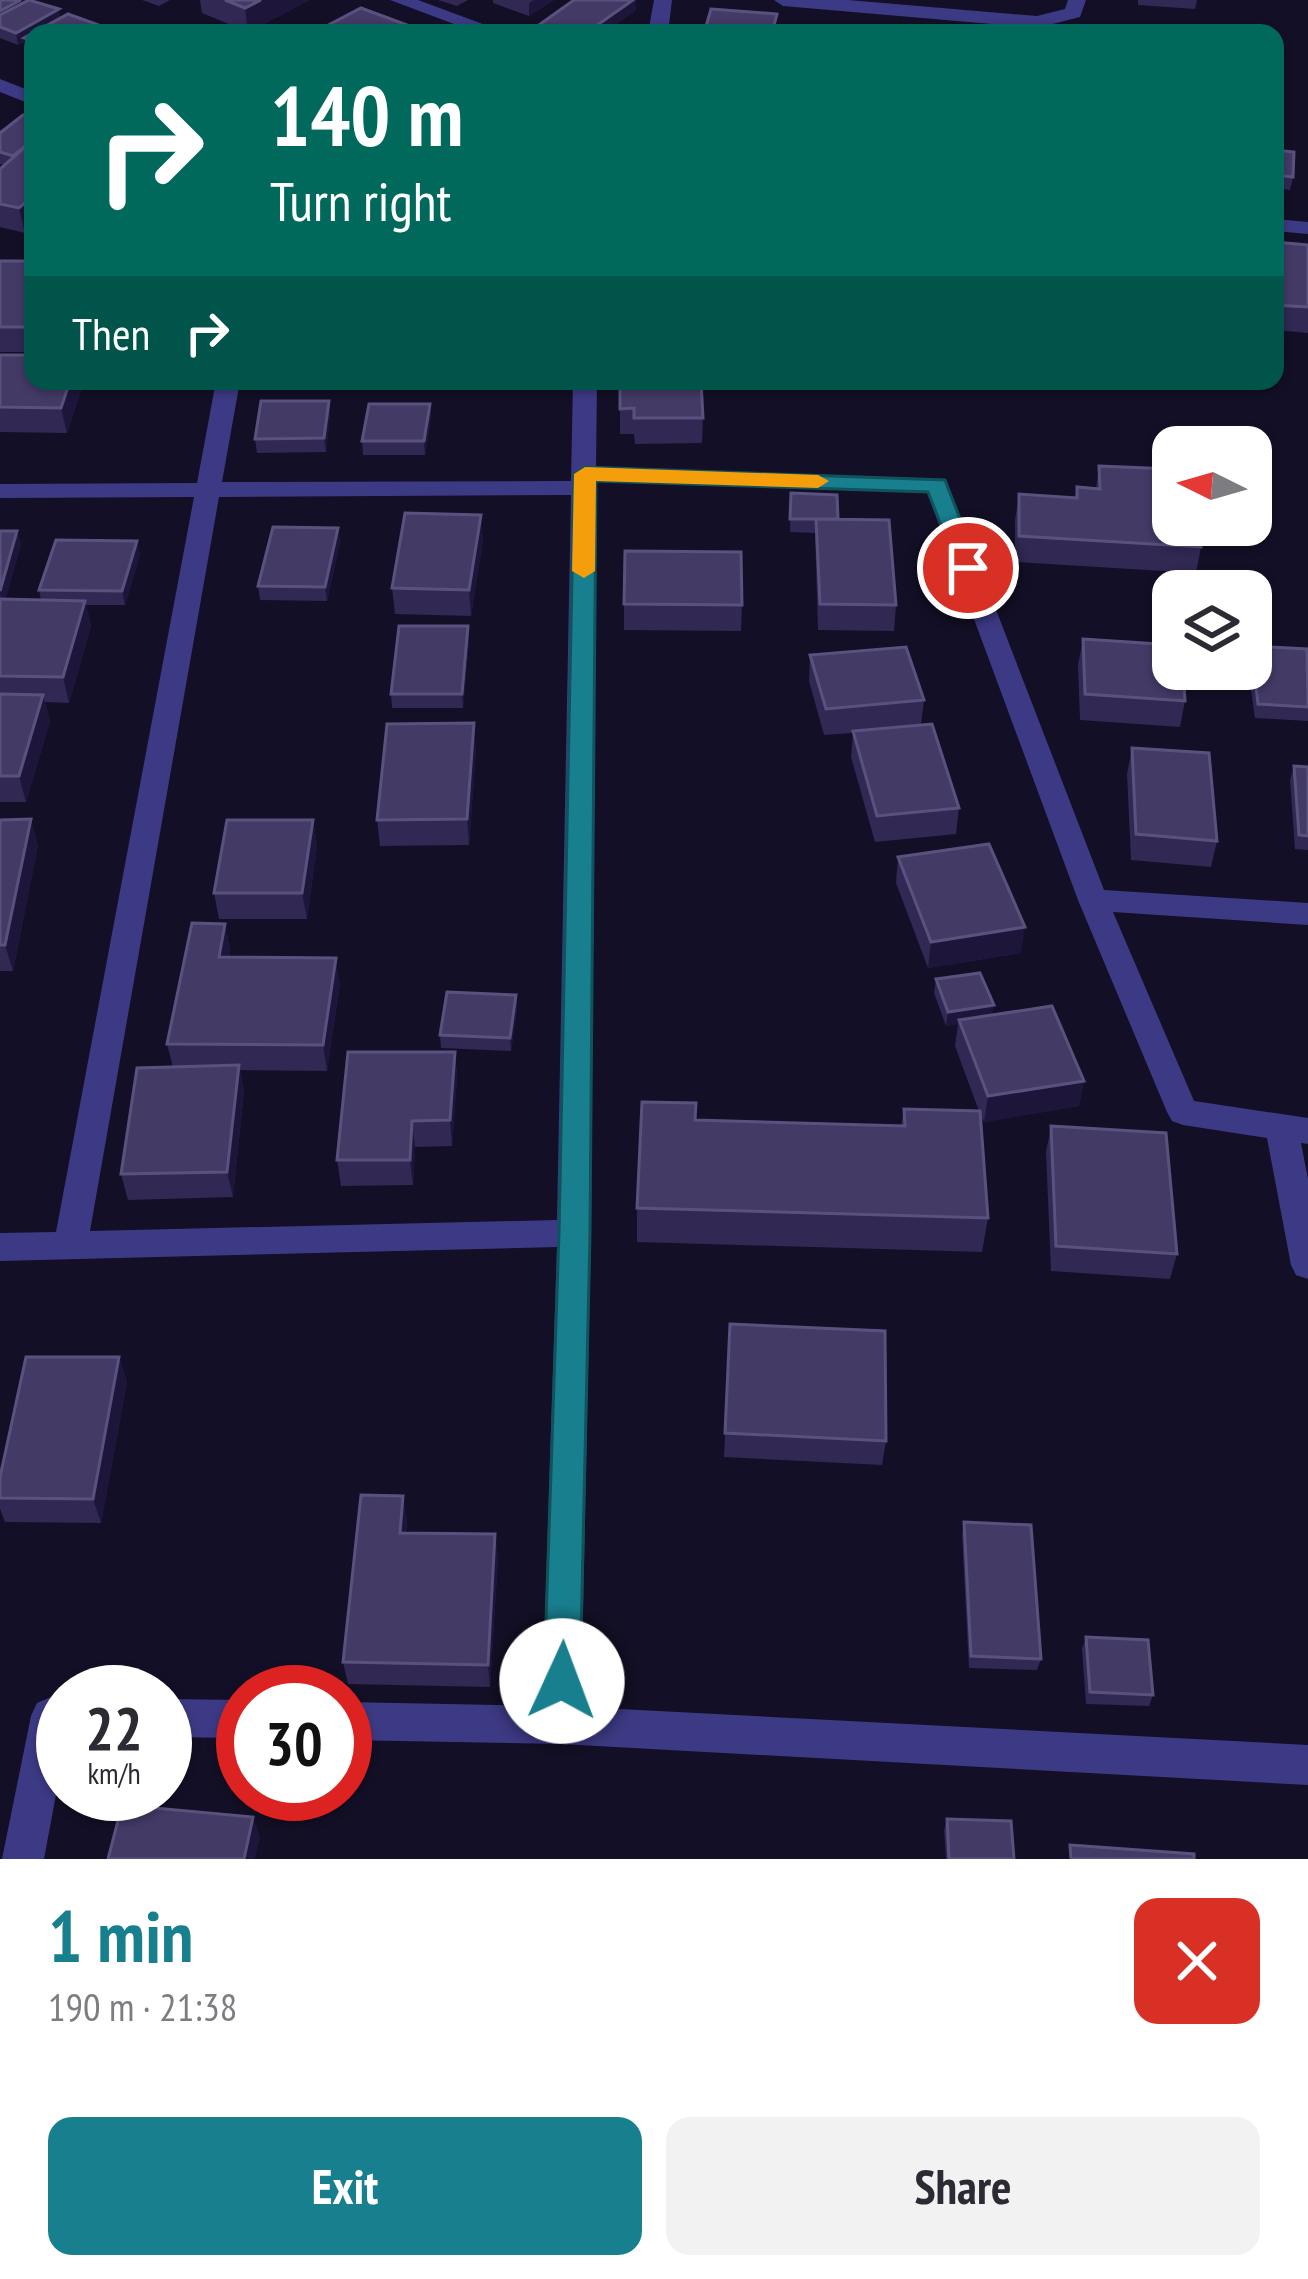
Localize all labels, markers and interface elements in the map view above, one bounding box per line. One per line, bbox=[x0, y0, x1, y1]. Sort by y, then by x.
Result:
text: 140 m bbox=[270, 60, 463, 169]
icon: right bbox=[72, 72, 228, 228]
text: Turn right bbox=[270, 166, 451, 236]
icon: right bbox=[174, 300, 240, 366]
text: Then bbox=[72, 304, 150, 362]
north arrow bbox=[1152, 426, 1272, 546]
map controls bbox=[1152, 426, 1272, 690]
pin bbox=[917, 517, 1019, 619]
icon: arrive bbox=[935, 535, 1001, 601]
button: layers bbox=[1152, 570, 1272, 690]
position arrow bbox=[499, 1618, 625, 1744]
speed limit sign: 30 bbox=[216, 1665, 372, 1821]
text: 22 bbox=[85, 1689, 143, 1767]
text: km/h bbox=[87, 1753, 141, 1792]
text: 1 min bbox=[48, 1889, 193, 1982]
button: close bbox=[1134, 1898, 1260, 2024]
text: 190 m · 21:38 bbox=[48, 1981, 237, 2032]
button: Exit bbox=[48, 2117, 642, 2255]
button: Share bbox=[666, 2117, 1260, 2255]

